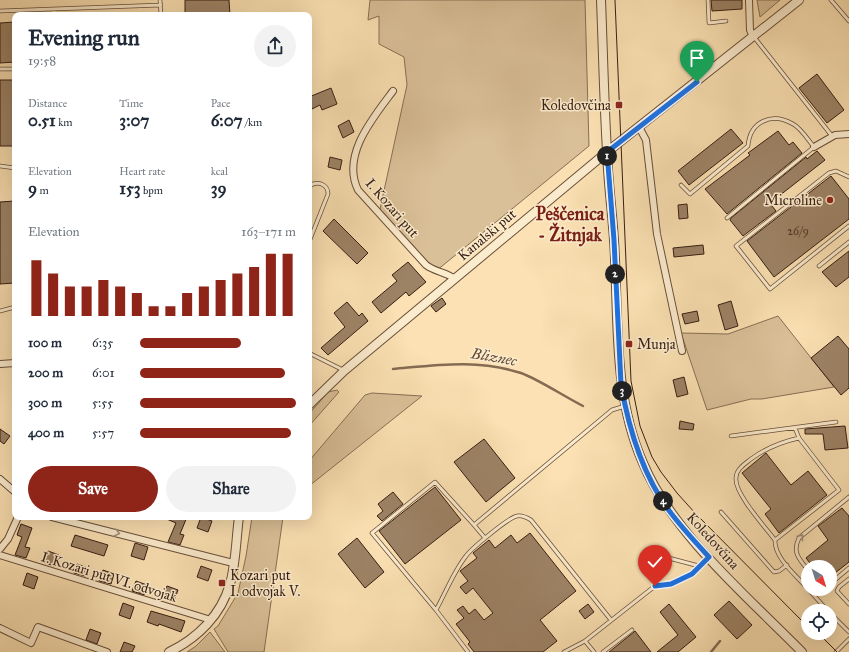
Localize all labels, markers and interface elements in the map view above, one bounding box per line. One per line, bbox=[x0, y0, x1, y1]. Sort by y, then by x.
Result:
text: Evening run bbox=[28, 24, 140, 51]
button: share bbox=[254, 25, 296, 67]
pin bbox=[680, 41, 714, 82]
icon: arrive bbox=[686, 47, 708, 69]
text: 19:58 bbox=[28, 53, 56, 69]
text: Distance bbox=[28, 97, 67, 110]
text: Time bbox=[119, 97, 144, 110]
text: Pace bbox=[211, 97, 231, 110]
place label: Koledovčina bbox=[541, 97, 611, 114]
marker: Koledovčina bbox=[614, 100, 624, 110]
text: 0.51 bbox=[28, 110, 56, 131]
text: 3:07 bbox=[119, 110, 149, 131]
text: 6:07 bbox=[211, 110, 243, 131]
text: km bbox=[56, 116, 73, 129]
text: /km bbox=[243, 116, 262, 129]
pin: 1 bbox=[597, 146, 617, 166]
text: 1 bbox=[605, 149, 609, 162]
text: Elevation bbox=[28, 165, 72, 178]
text: Heart rate bbox=[119, 165, 166, 178]
text: kcal bbox=[211, 165, 228, 178]
street label: I. Kozari put bbox=[362, 175, 422, 241]
text: 9 bbox=[28, 178, 37, 199]
text: 153 bbox=[119, 178, 141, 199]
text: 39 bbox=[211, 178, 227, 199]
text: m bbox=[37, 184, 49, 197]
text: bpm bbox=[141, 184, 163, 197]
place label: Microline bbox=[765, 192, 822, 209]
marker: Microline bbox=[825, 195, 835, 205]
district label: Peščenica - Žitnjak bbox=[536, 203, 605, 247]
street label: Kanalski put bbox=[454, 206, 520, 264]
text: Elevation bbox=[28, 224, 80, 240]
text: 163–171 m bbox=[241, 224, 296, 240]
house number: 26/9 bbox=[787, 224, 809, 238]
pin: 2 bbox=[605, 264, 625, 284]
text: 2 bbox=[612, 267, 618, 280]
text: 100 m bbox=[28, 335, 62, 351]
text: 6:35 bbox=[92, 335, 113, 351]
place label: Munja bbox=[637, 336, 676, 353]
marker: Munja bbox=[624, 339, 634, 349]
water label: Bliznec bbox=[469, 344, 519, 370]
text: 200 m bbox=[28, 365, 63, 381]
text: 6:01 bbox=[92, 365, 115, 381]
pin: 3 bbox=[612, 381, 632, 401]
text: 3 bbox=[620, 384, 624, 397]
text: 300 m bbox=[28, 395, 62, 411]
text: 5:55 bbox=[92, 395, 113, 411]
text: 400 m bbox=[28, 425, 64, 441]
text: 5:57 bbox=[92, 425, 114, 441]
button: Save bbox=[28, 466, 158, 512]
button: Share bbox=[166, 466, 296, 512]
pin: 4 bbox=[653, 491, 673, 511]
text: 4 bbox=[660, 494, 666, 507]
street label: Koledovčina bbox=[683, 509, 743, 573]
one-way arrow bbox=[113, 529, 120, 537]
one-way arrow bbox=[796, 535, 803, 542]
pin bbox=[638, 545, 672, 586]
street label: I. Kozari put VI. odvojak bbox=[39, 548, 179, 606]
icon: check bbox=[644, 551, 666, 573]
north arrow bbox=[801, 560, 837, 596]
map controls bbox=[801, 560, 837, 640]
place label: Kozari put I. odvojak V. bbox=[230, 567, 300, 600]
marker: Kozari put I. odvojak V. bbox=[217, 578, 227, 588]
button: locate bbox=[801, 604, 837, 640]

